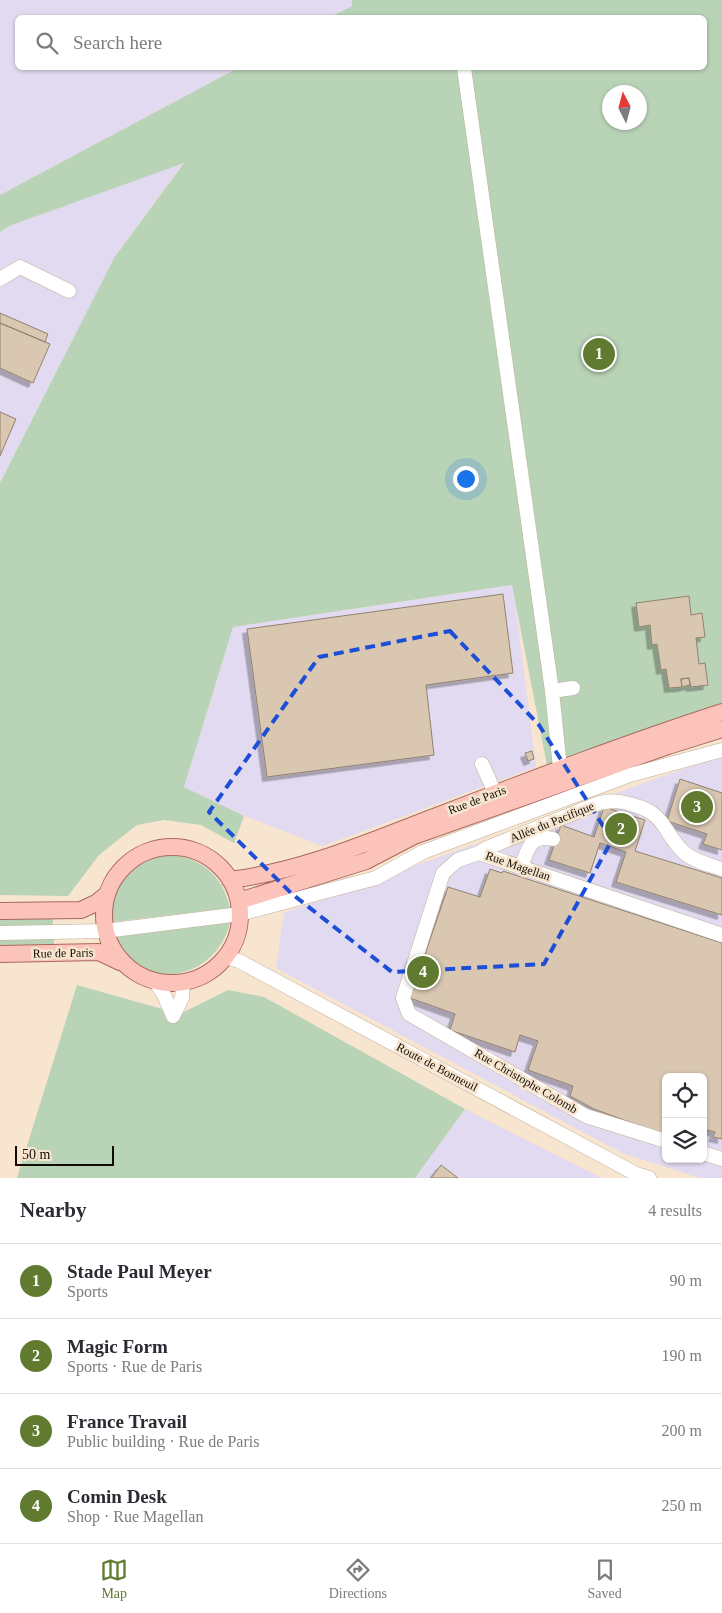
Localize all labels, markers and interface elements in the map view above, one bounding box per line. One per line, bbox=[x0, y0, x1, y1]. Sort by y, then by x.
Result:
search box bbox=[15, 15, 707, 70]
icon: search bbox=[33, 29, 61, 57]
text: Search here bbox=[73, 32, 162, 53]
north arrow bbox=[602, 85, 647, 130]
pin: 1 bbox=[583, 335, 615, 373]
your location bbox=[453, 466, 479, 492]
street label: Rue de Paris bbox=[446, 782, 508, 817]
pin: 3 bbox=[681, 788, 713, 826]
street label: Allée du Pacifique bbox=[508, 799, 596, 845]
pin: 2 bbox=[605, 810, 637, 848]
street label: Rue Magellan bbox=[484, 848, 552, 884]
street label: Rue de Paris bbox=[33, 945, 94, 961]
pin: 4 bbox=[407, 953, 439, 991]
street label: Route de Bonneuil bbox=[394, 1040, 481, 1095]
street label: Rue Christophe Colomb bbox=[472, 1046, 580, 1116]
map controls bbox=[662, 1073, 707, 1163]
button: locate bbox=[662, 1073, 707, 1118]
button: layers bbox=[662, 1118, 707, 1163]
scale bar bbox=[15, 1143, 114, 1166]
text: 50 m bbox=[22, 1147, 50, 1162]
text: Nearby bbox=[20, 1198, 87, 1222]
text: 4 results bbox=[648, 1202, 702, 1219]
text: Stade Paul Meyer bbox=[67, 1261, 212, 1282]
text: 1 bbox=[32, 1272, 40, 1289]
text: 90 m bbox=[670, 1272, 702, 1289]
text: Sports bbox=[67, 1283, 108, 1300]
text: Magic Form bbox=[67, 1336, 168, 1357]
text: 2 bbox=[32, 1347, 40, 1364]
text: 190 m bbox=[662, 1347, 702, 1364]
text: Sports · Rue de Paris bbox=[67, 1358, 202, 1375]
text: France Travail bbox=[67, 1411, 187, 1432]
text: 3 bbox=[32, 1422, 40, 1439]
text: 200 m bbox=[662, 1422, 702, 1439]
text: Public building · Rue de Paris bbox=[67, 1433, 259, 1450]
text: Comin Desk bbox=[67, 1486, 167, 1507]
text: 4 bbox=[32, 1497, 40, 1514]
text: 250 m bbox=[662, 1497, 702, 1514]
text: Shop · Rue Magellan bbox=[67, 1508, 203, 1525]
tab: Map bbox=[100, 1556, 128, 1602]
tab: Directions bbox=[329, 1556, 387, 1602]
tab: Saved bbox=[588, 1556, 622, 1602]

